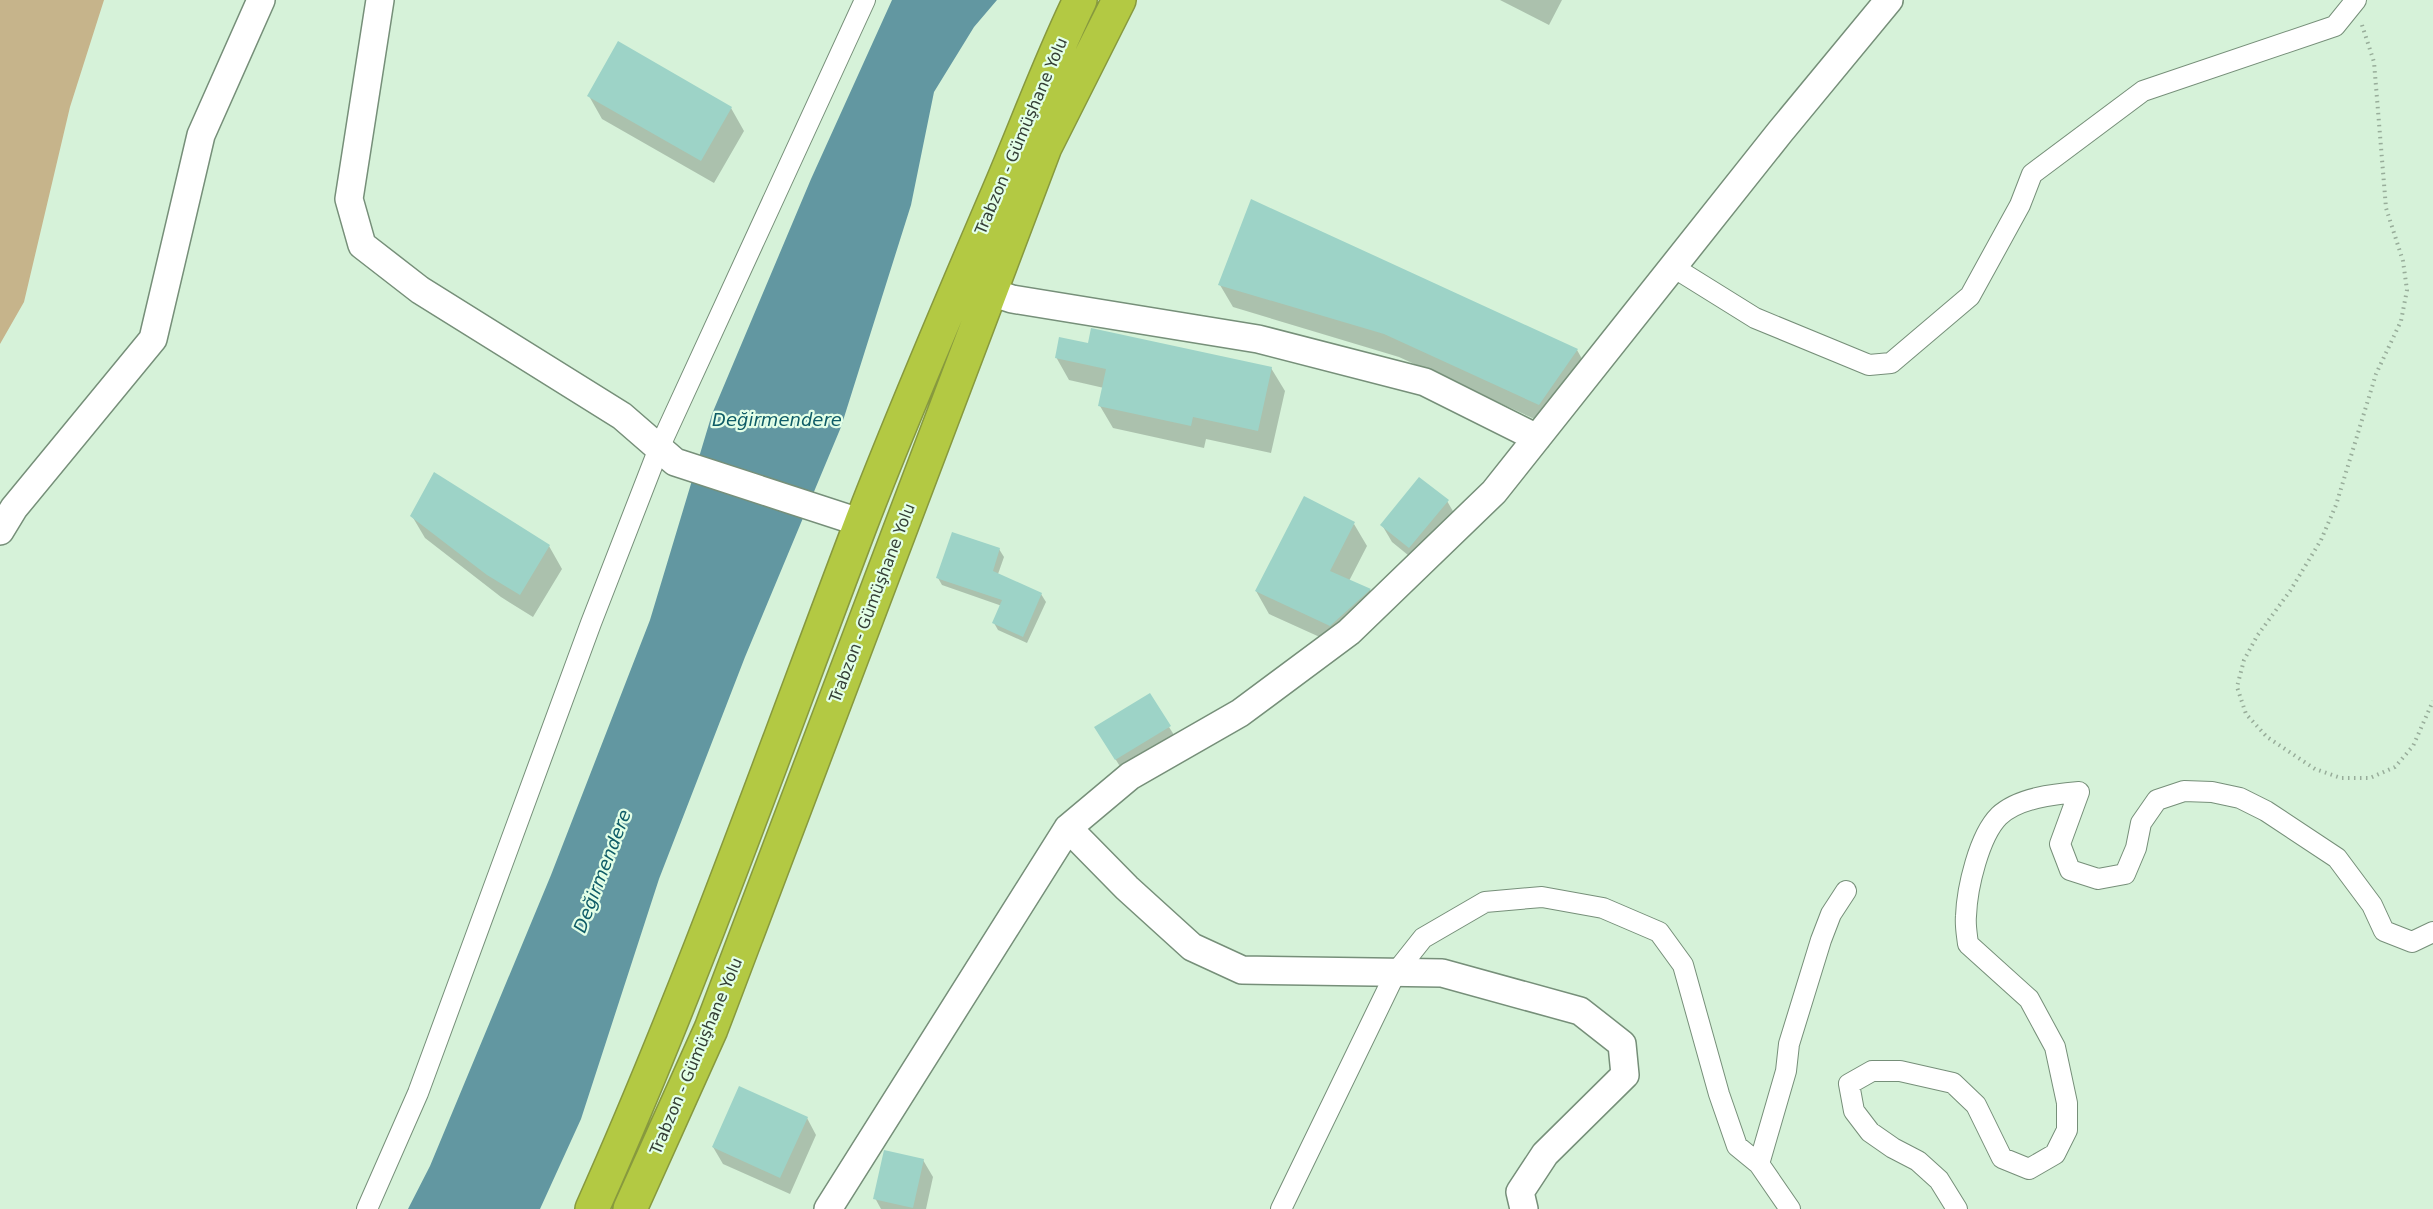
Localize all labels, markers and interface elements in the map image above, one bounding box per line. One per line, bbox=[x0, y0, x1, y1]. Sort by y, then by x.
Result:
street label: Trabzon - Gümüşhane Yolu bbox=[970, 35, 1071, 238]
water label: Değirmendere bbox=[712, 409, 842, 430]
street label: Trabzon - Gümüşhane Yolu bbox=[825, 501, 919, 706]
water label: Değirmendere bbox=[569, 807, 635, 935]
street label: Trabzon - Gümüşhane Yolu bbox=[645, 955, 746, 1158]

